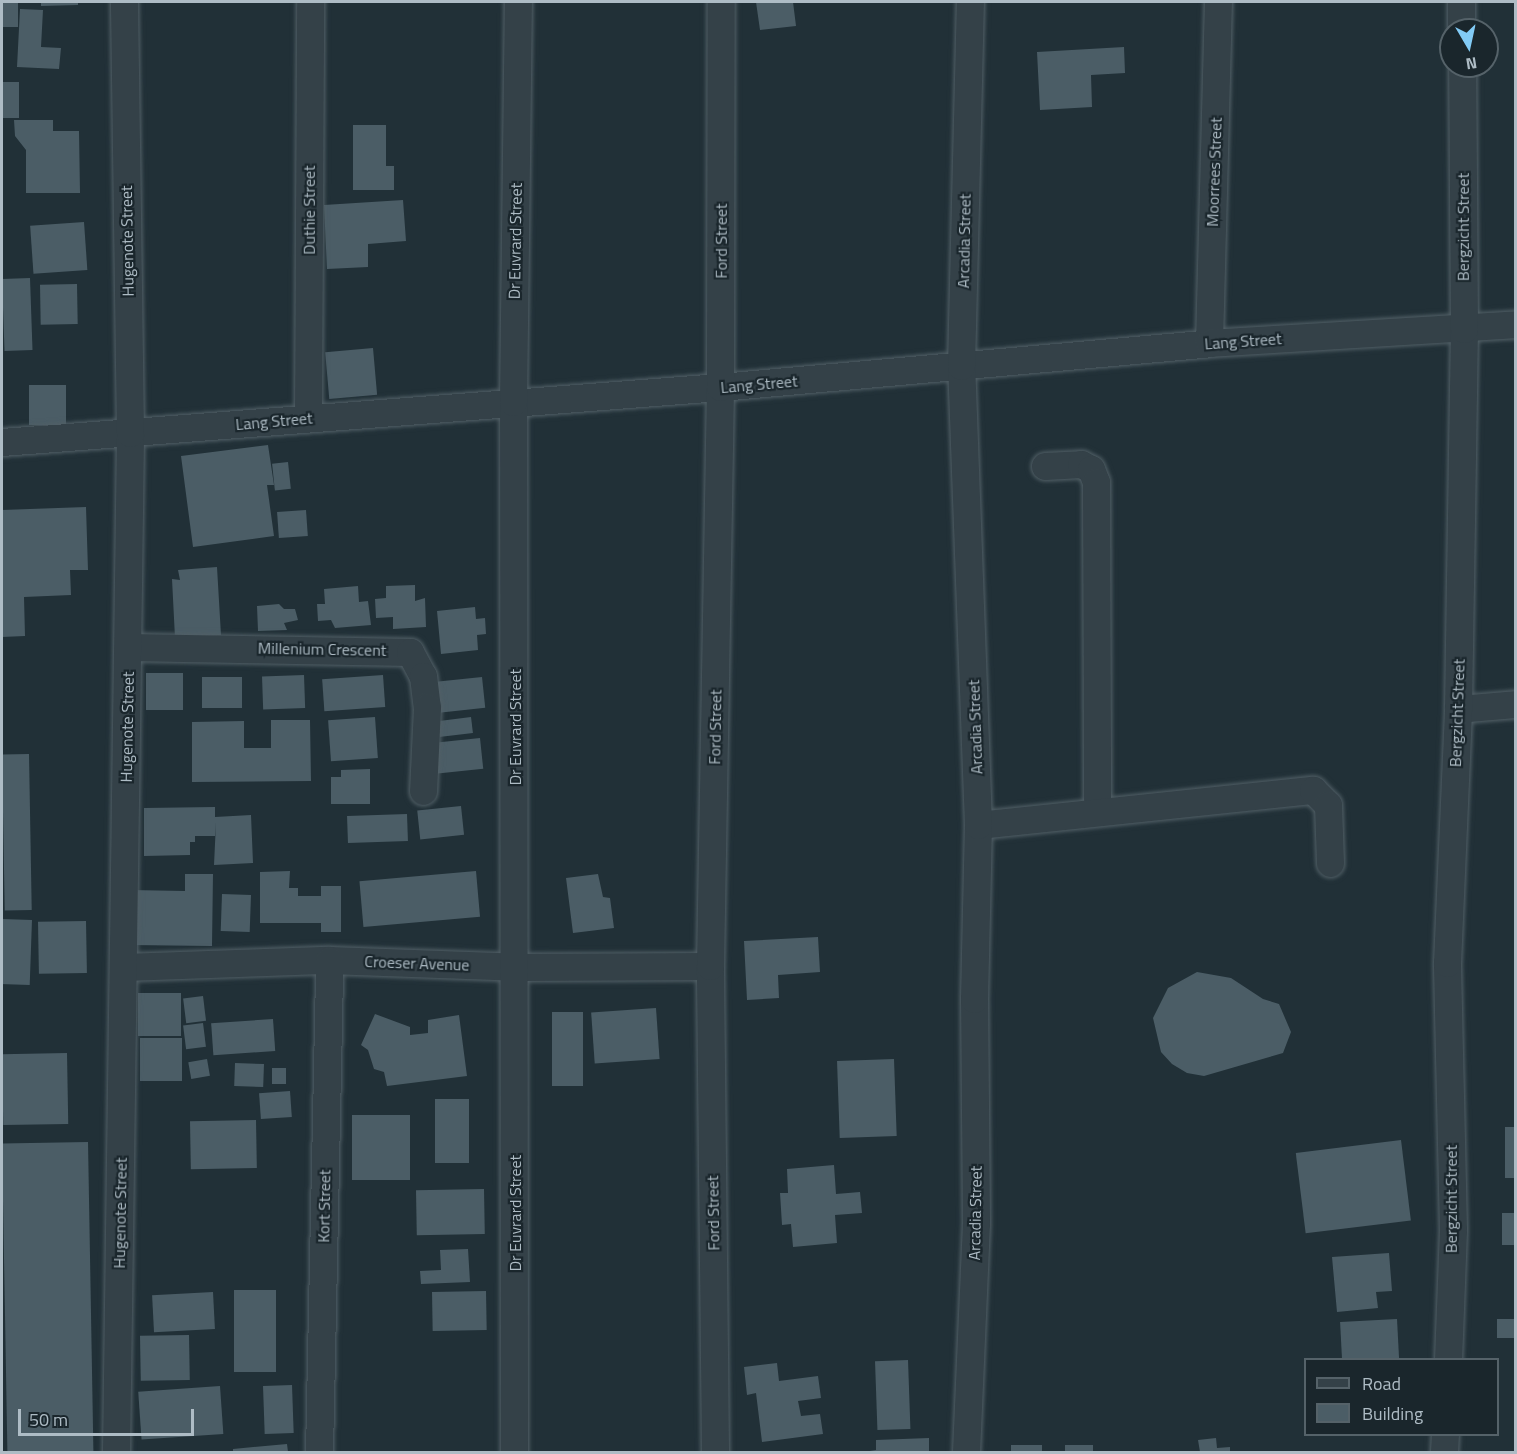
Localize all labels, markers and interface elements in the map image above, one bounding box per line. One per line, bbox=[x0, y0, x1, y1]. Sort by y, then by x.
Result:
north arrow bbox=[1439, 18, 1499, 78]
text: N bbox=[1464, 51, 1479, 77]
street label: Moorrees Street bbox=[1202, 117, 1226, 227]
street label: Duthie Street bbox=[299, 165, 319, 255]
street label: Bergzicht Street bbox=[1453, 173, 1473, 281]
street label: Dr Euvrard Street bbox=[504, 183, 526, 299]
street label: Hugenote Street bbox=[116, 185, 138, 297]
street label: Arcadia Street bbox=[954, 194, 974, 288]
street label: Ford Street bbox=[711, 203, 731, 279]
street label: Lang Street bbox=[1204, 329, 1282, 353]
street label: Lang Street bbox=[720, 371, 798, 397]
street label: Lang Street bbox=[235, 408, 313, 434]
street label: Millenium Crescent bbox=[258, 638, 386, 660]
street label: Bergzicht Street bbox=[1446, 659, 1468, 767]
street label: Dr Euvrard Street bbox=[505, 669, 525, 785]
street label: Hugenote Street bbox=[116, 671, 138, 783]
street label: Arcadia Street bbox=[964, 679, 986, 775]
street label: Ford Street bbox=[705, 689, 725, 765]
street label: Croeser Avenue bbox=[364, 952, 470, 974]
street label: Bergzicht Street bbox=[1441, 1145, 1461, 1253]
street label: Dr Euvrard Street bbox=[505, 1155, 525, 1271]
street label: Hugenote Street bbox=[109, 1157, 131, 1269]
street label: Arcadia Street bbox=[965, 1166, 985, 1260]
street label: Kort Street bbox=[314, 1169, 334, 1243]
street label: Ford Street bbox=[703, 1175, 723, 1251]
legend bbox=[1304, 1358, 1499, 1436]
text: Road bbox=[1362, 1370, 1401, 1397]
scale bar bbox=[21, 1397, 196, 1435]
text: Building bbox=[1362, 1400, 1423, 1427]
text: 50 m bbox=[29, 1406, 68, 1433]

